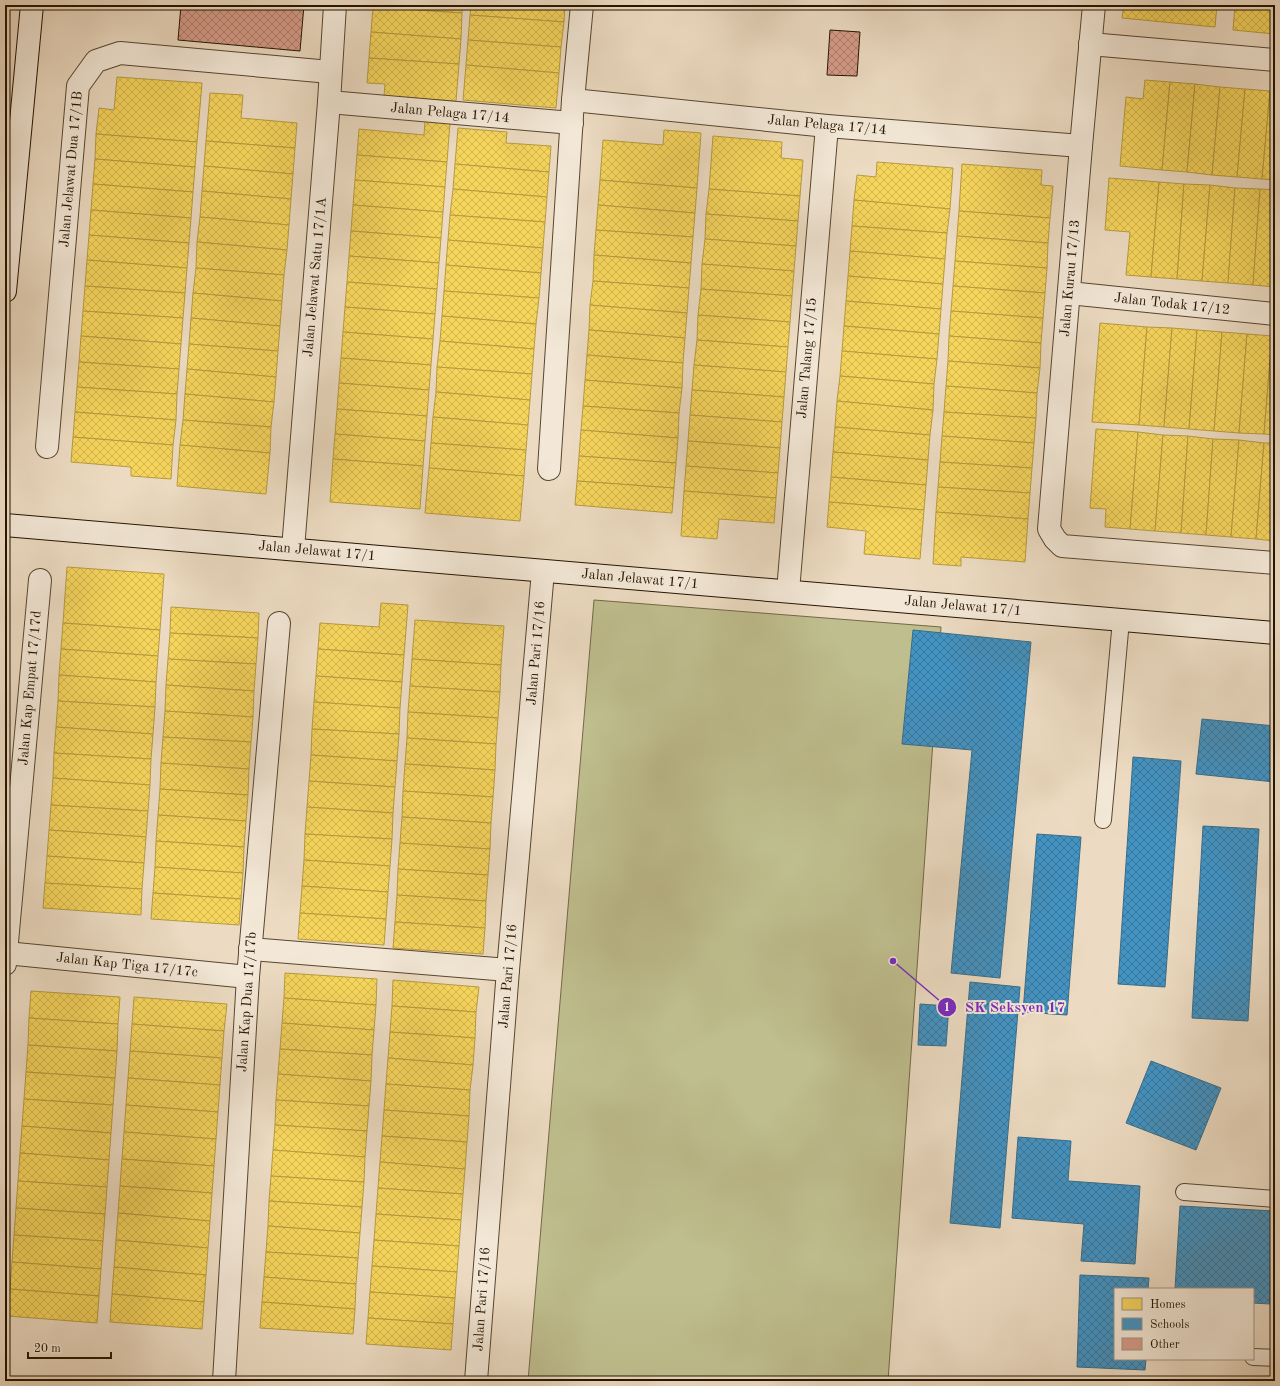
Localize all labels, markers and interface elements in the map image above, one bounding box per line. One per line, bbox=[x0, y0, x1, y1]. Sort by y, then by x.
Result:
street label: Jalan Jelawat Dua 17/1B bbox=[57, 90, 85, 248]
street label: Jalan Pelaga 17/14 bbox=[390, 101, 510, 125]
street label: Jalan Pelaga 17/14 bbox=[767, 113, 887, 137]
street label: Jalan Jelawat Satu 17/1A bbox=[301, 196, 329, 358]
street label: Jalan Kurau 17/13 bbox=[1058, 219, 1082, 337]
street label: Jalan Todak 17/12 bbox=[1113, 291, 1231, 317]
street label: Jalan Talang 17/15 bbox=[795, 297, 819, 419]
street label: Jalan Jelawat 17/1 bbox=[258, 539, 376, 563]
street label: Jalan Jelawat 17/1 bbox=[581, 567, 699, 591]
street label: Jalan Jelawat 17/1 bbox=[904, 594, 1022, 618]
street label: Jalan Pari 17/16 bbox=[524, 600, 548, 706]
street label: Jalan Kap Empat 17/17d bbox=[16, 610, 44, 766]
street label: Jalan Pari 17/16 bbox=[496, 923, 520, 1029]
street label: Jalan Kap Dua 17/17b bbox=[235, 931, 259, 1073]
street label: Jalan Kap Tiga 17/17c bbox=[55, 951, 199, 979]
callout: SK Seksyen 17 bbox=[937, 994, 1073, 1021]
text: SK Seksyen 17 bbox=[965, 1001, 1065, 1016]
text: 1 bbox=[944, 1002, 950, 1014]
street label: Jalan Pari 17/16 bbox=[471, 1246, 493, 1352]
legend bbox=[1114, 1288, 1254, 1360]
text: Homes bbox=[1150, 1299, 1186, 1311]
text: Schools bbox=[1150, 1319, 1190, 1331]
scale bar bbox=[28, 1334, 111, 1360]
text: Other bbox=[1150, 1339, 1180, 1351]
text: 20 m bbox=[34, 1343, 61, 1355]

